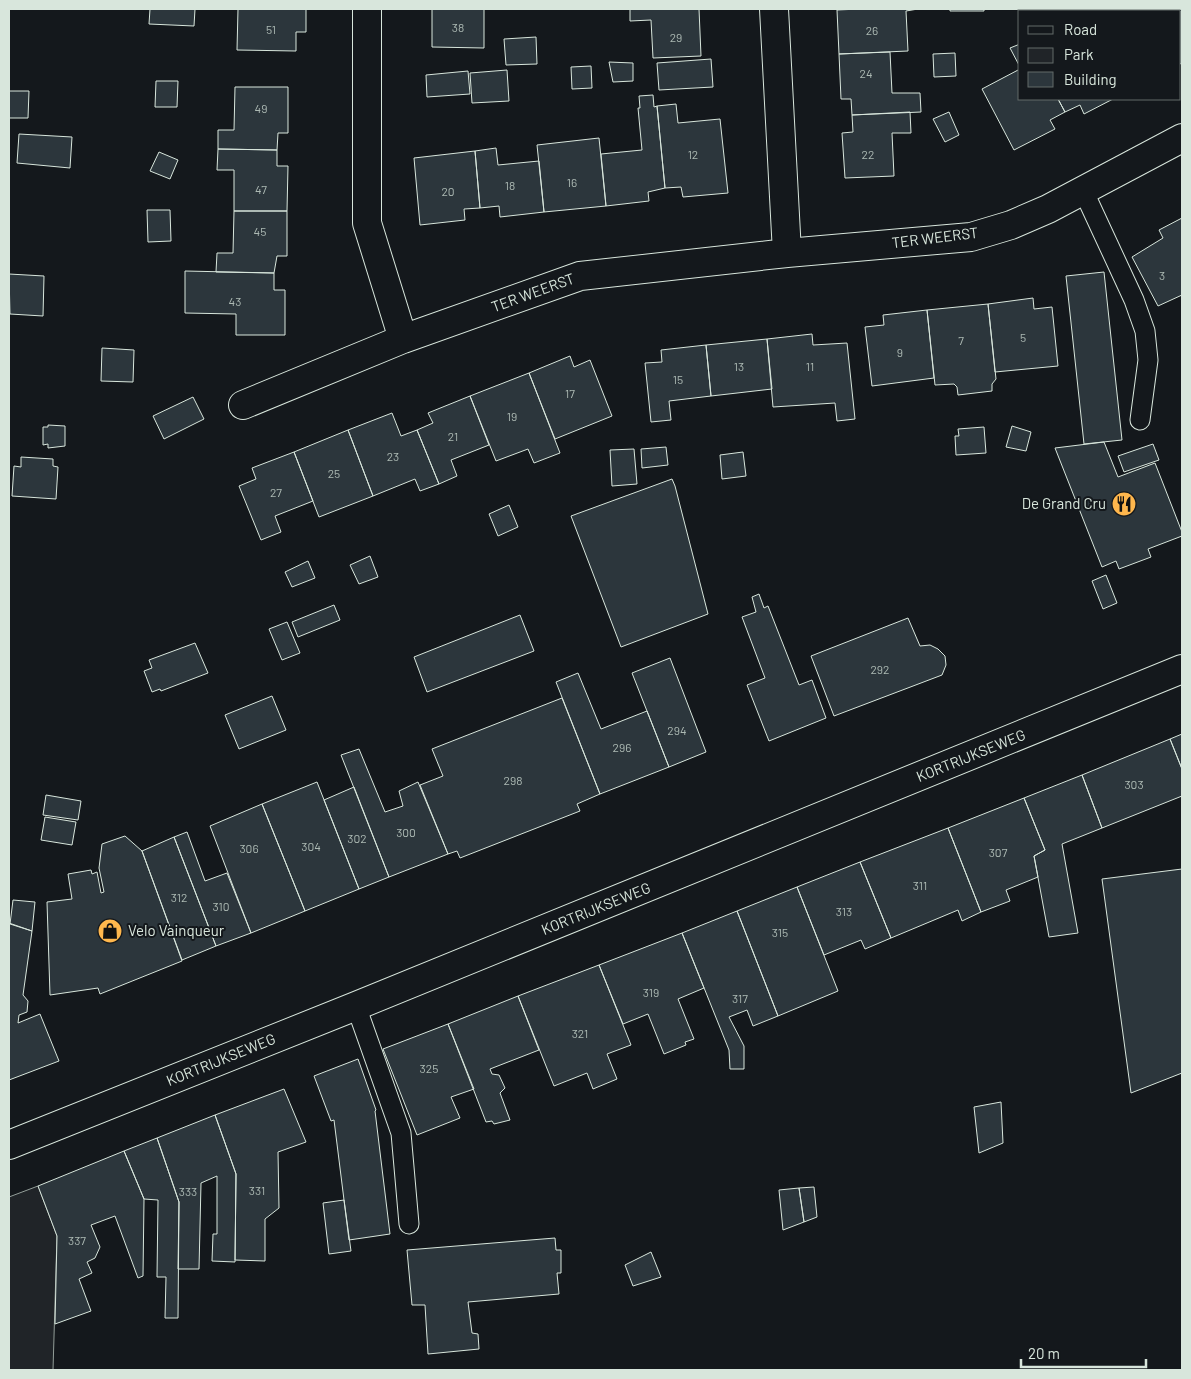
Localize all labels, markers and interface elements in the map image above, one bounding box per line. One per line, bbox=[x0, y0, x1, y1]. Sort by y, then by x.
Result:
legend bbox=[1018, 10, 1181, 100]
house number: 38 bbox=[452, 20, 464, 34]
text: Road bbox=[1064, 20, 1097, 38]
house number: 51 bbox=[266, 22, 276, 36]
house number: 26 bbox=[866, 23, 878, 37]
house number: 29 bbox=[670, 30, 682, 44]
text: Park bbox=[1064, 45, 1094, 63]
house number: 24 bbox=[859, 66, 873, 80]
text: Building bbox=[1064, 70, 1117, 88]
house number: 49 bbox=[255, 101, 267, 115]
house number: 12 bbox=[688, 147, 698, 161]
house number: 22 bbox=[862, 147, 874, 161]
house number: 16 bbox=[567, 175, 577, 189]
house number: 18 bbox=[505, 178, 515, 192]
house number: 47 bbox=[255, 182, 267, 196]
house number: 20 bbox=[441, 184, 455, 198]
street label: TER WEERST bbox=[891, 223, 979, 251]
house number: 45 bbox=[254, 224, 266, 238]
house number: 3 bbox=[1159, 268, 1165, 282]
street label: TER WEERST bbox=[489, 269, 577, 315]
house number: 43 bbox=[229, 294, 241, 308]
house number: 5 bbox=[1020, 330, 1026, 344]
house number: 7 bbox=[958, 333, 964, 347]
house number: 9 bbox=[897, 345, 903, 359]
house number: 13 bbox=[734, 359, 744, 373]
house number: 11 bbox=[806, 359, 814, 373]
house number: 15 bbox=[673, 372, 683, 386]
house number: 17 bbox=[565, 386, 575, 400]
house number: 19 bbox=[507, 409, 517, 423]
house number: 21 bbox=[448, 429, 458, 443]
house number: 23 bbox=[387, 449, 399, 463]
house number: 25 bbox=[328, 466, 340, 480]
house number: 27 bbox=[270, 485, 282, 499]
restaurant icon: De Grand Cru bbox=[1111, 491, 1137, 517]
place label: De Grand Cru bbox=[1022, 494, 1106, 512]
house number: 292 bbox=[870, 662, 890, 676]
house number: 294 bbox=[667, 723, 687, 737]
street label: KORTRIJKSEWEG bbox=[913, 725, 1028, 785]
house number: 296 bbox=[613, 740, 631, 754]
house number: 298 bbox=[504, 773, 522, 787]
house number: 303 bbox=[1124, 777, 1144, 791]
house number: 300 bbox=[396, 825, 416, 839]
house number: 302 bbox=[347, 831, 367, 845]
house number: 304 bbox=[301, 839, 321, 853]
house number: 306 bbox=[239, 841, 259, 855]
house number: 307 bbox=[989, 845, 1008, 859]
street label: KORTRIJKSEWEG bbox=[538, 878, 653, 938]
house number: 311 bbox=[913, 878, 927, 892]
house number: 312 bbox=[171, 890, 187, 904]
house number: 310 bbox=[212, 899, 230, 913]
house number: 313 bbox=[836, 904, 852, 918]
shop icon: Velo Vainqueur bbox=[97, 918, 123, 944]
place label: Velo Vainqueur bbox=[128, 921, 225, 939]
house number: 315 bbox=[772, 925, 788, 939]
house number: 319 bbox=[643, 985, 659, 999]
house number: 317 bbox=[732, 991, 748, 1005]
house number: 321 bbox=[572, 1026, 588, 1040]
street label: KORTRIJKSEWEG bbox=[163, 1029, 278, 1089]
house number: 325 bbox=[420, 1061, 438, 1075]
house number: 331 bbox=[249, 1183, 265, 1197]
house number: 333 bbox=[179, 1184, 197, 1198]
house number: 337 bbox=[68, 1233, 86, 1247]
scale bar bbox=[1021, 1336, 1146, 1368]
text: 20 m bbox=[1028, 1344, 1060, 1362]

